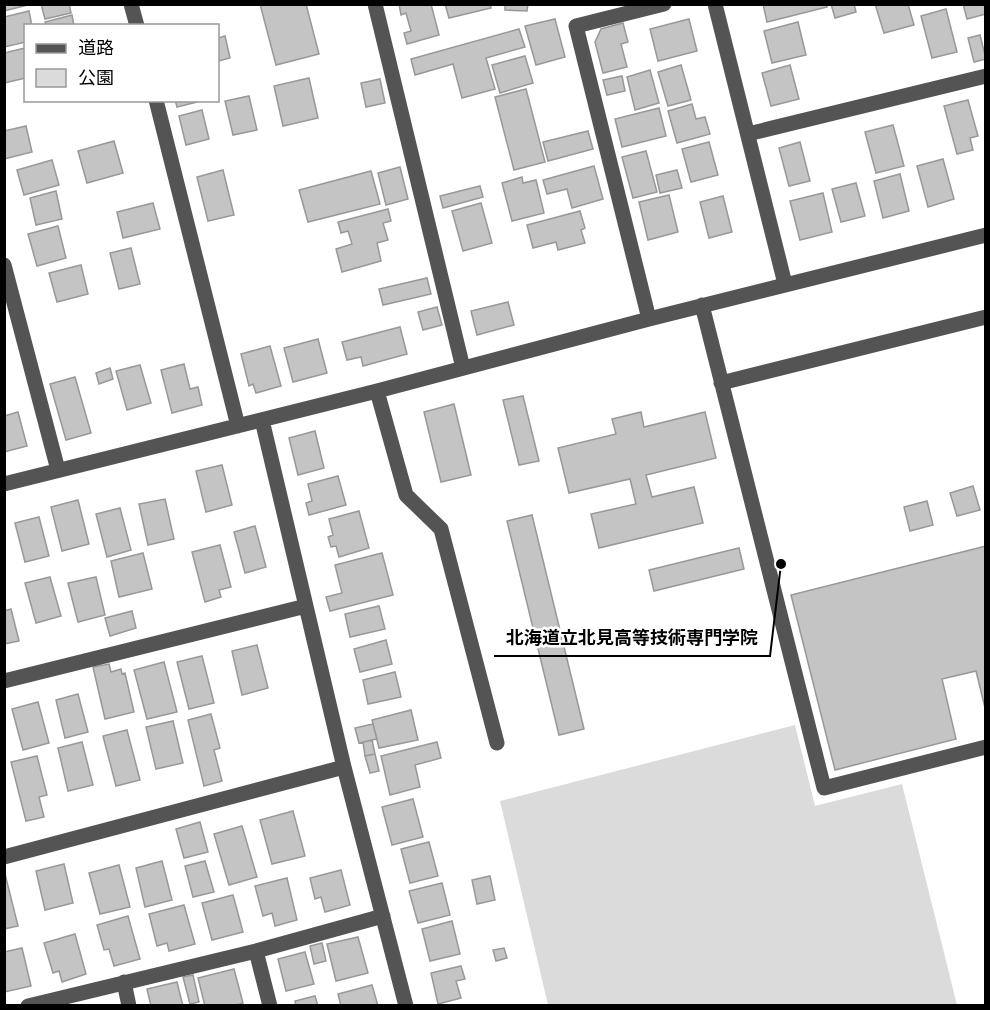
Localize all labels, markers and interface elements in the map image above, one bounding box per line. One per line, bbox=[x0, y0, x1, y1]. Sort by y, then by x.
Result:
legend bbox=[24, 24, 219, 102]
text: 道路 bbox=[78, 35, 114, 60]
text: 公園 bbox=[78, 65, 114, 90]
callout: 北海道立北見高等技術専門学院 bbox=[494, 620, 770, 656]
text: 北海道立北見高等技術専門学院 bbox=[506, 625, 758, 650]

